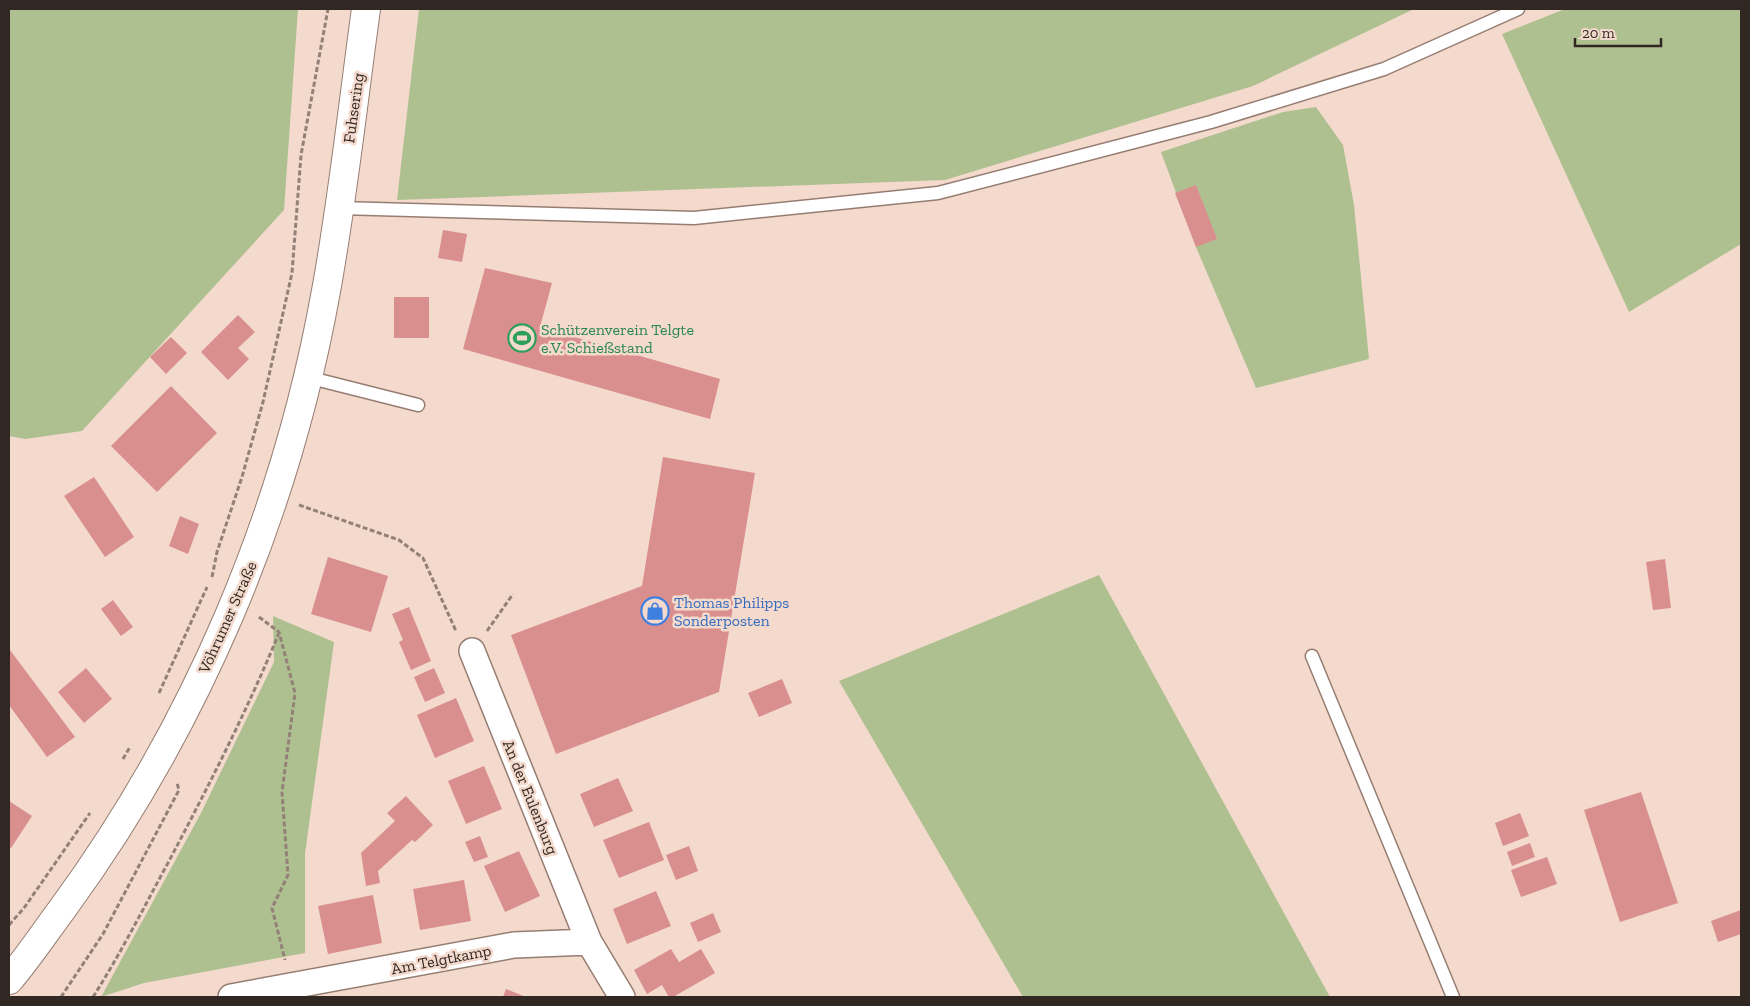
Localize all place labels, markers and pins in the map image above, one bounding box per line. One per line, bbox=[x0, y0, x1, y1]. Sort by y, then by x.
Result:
place label: Schützenverein Telgte e.V. Schießstand bbox=[541, 320, 694, 357]
sports icon: Schützenverein Telgte e.V. Schießstand bbox=[507, 323, 537, 353]
place label: Thomas Philipps Sonderposten bbox=[674, 593, 789, 630]
shop icon: Thomas Philipps Sonderposten bbox=[640, 596, 670, 626]

